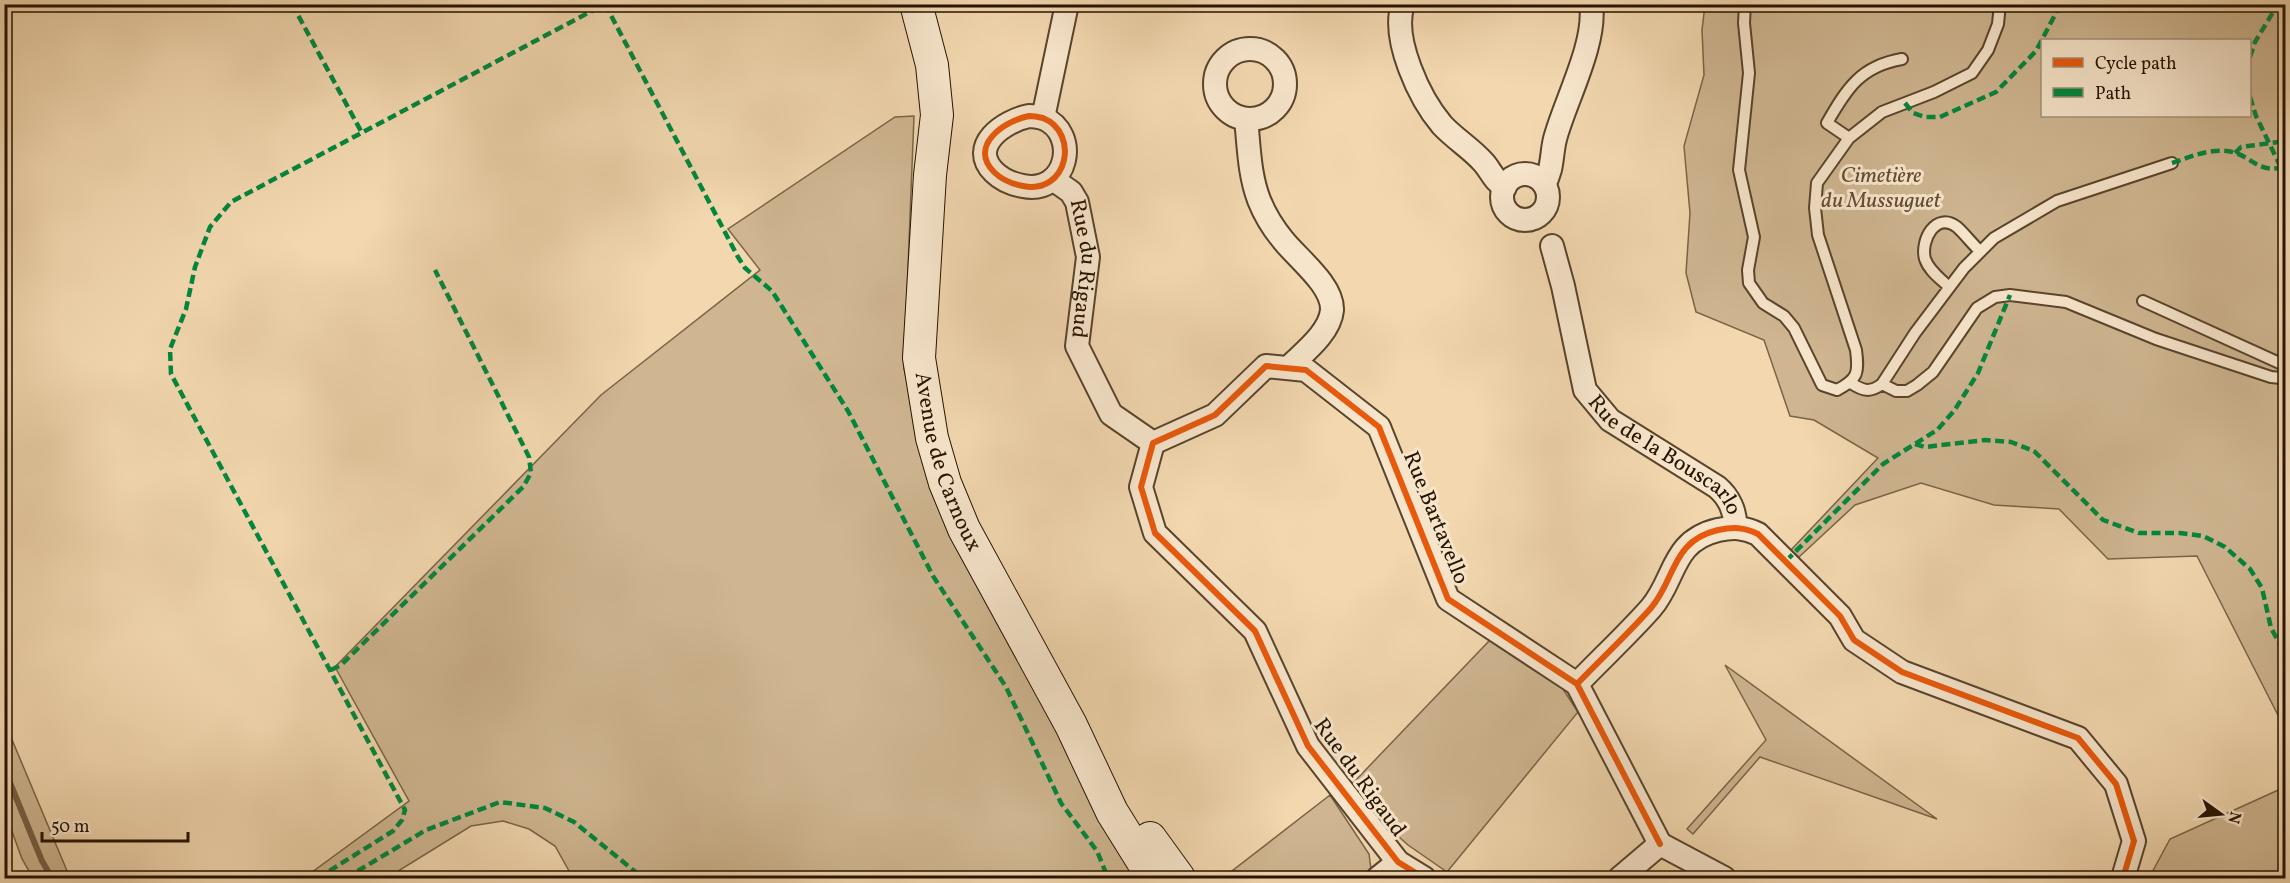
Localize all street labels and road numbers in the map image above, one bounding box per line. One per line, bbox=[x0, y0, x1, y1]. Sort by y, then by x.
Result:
street label: Rue du Rigaud bbox=[1061, 196, 1104, 340]
street label: Avenue de Carnoux bbox=[906, 370, 989, 557]
street label: Rue de la Bouscarlo bbox=[1580, 388, 1749, 519]
street label: Rue Bartavello bbox=[1394, 447, 1476, 589]
street label: Rue du Rigaud bbox=[1305, 712, 1413, 844]

